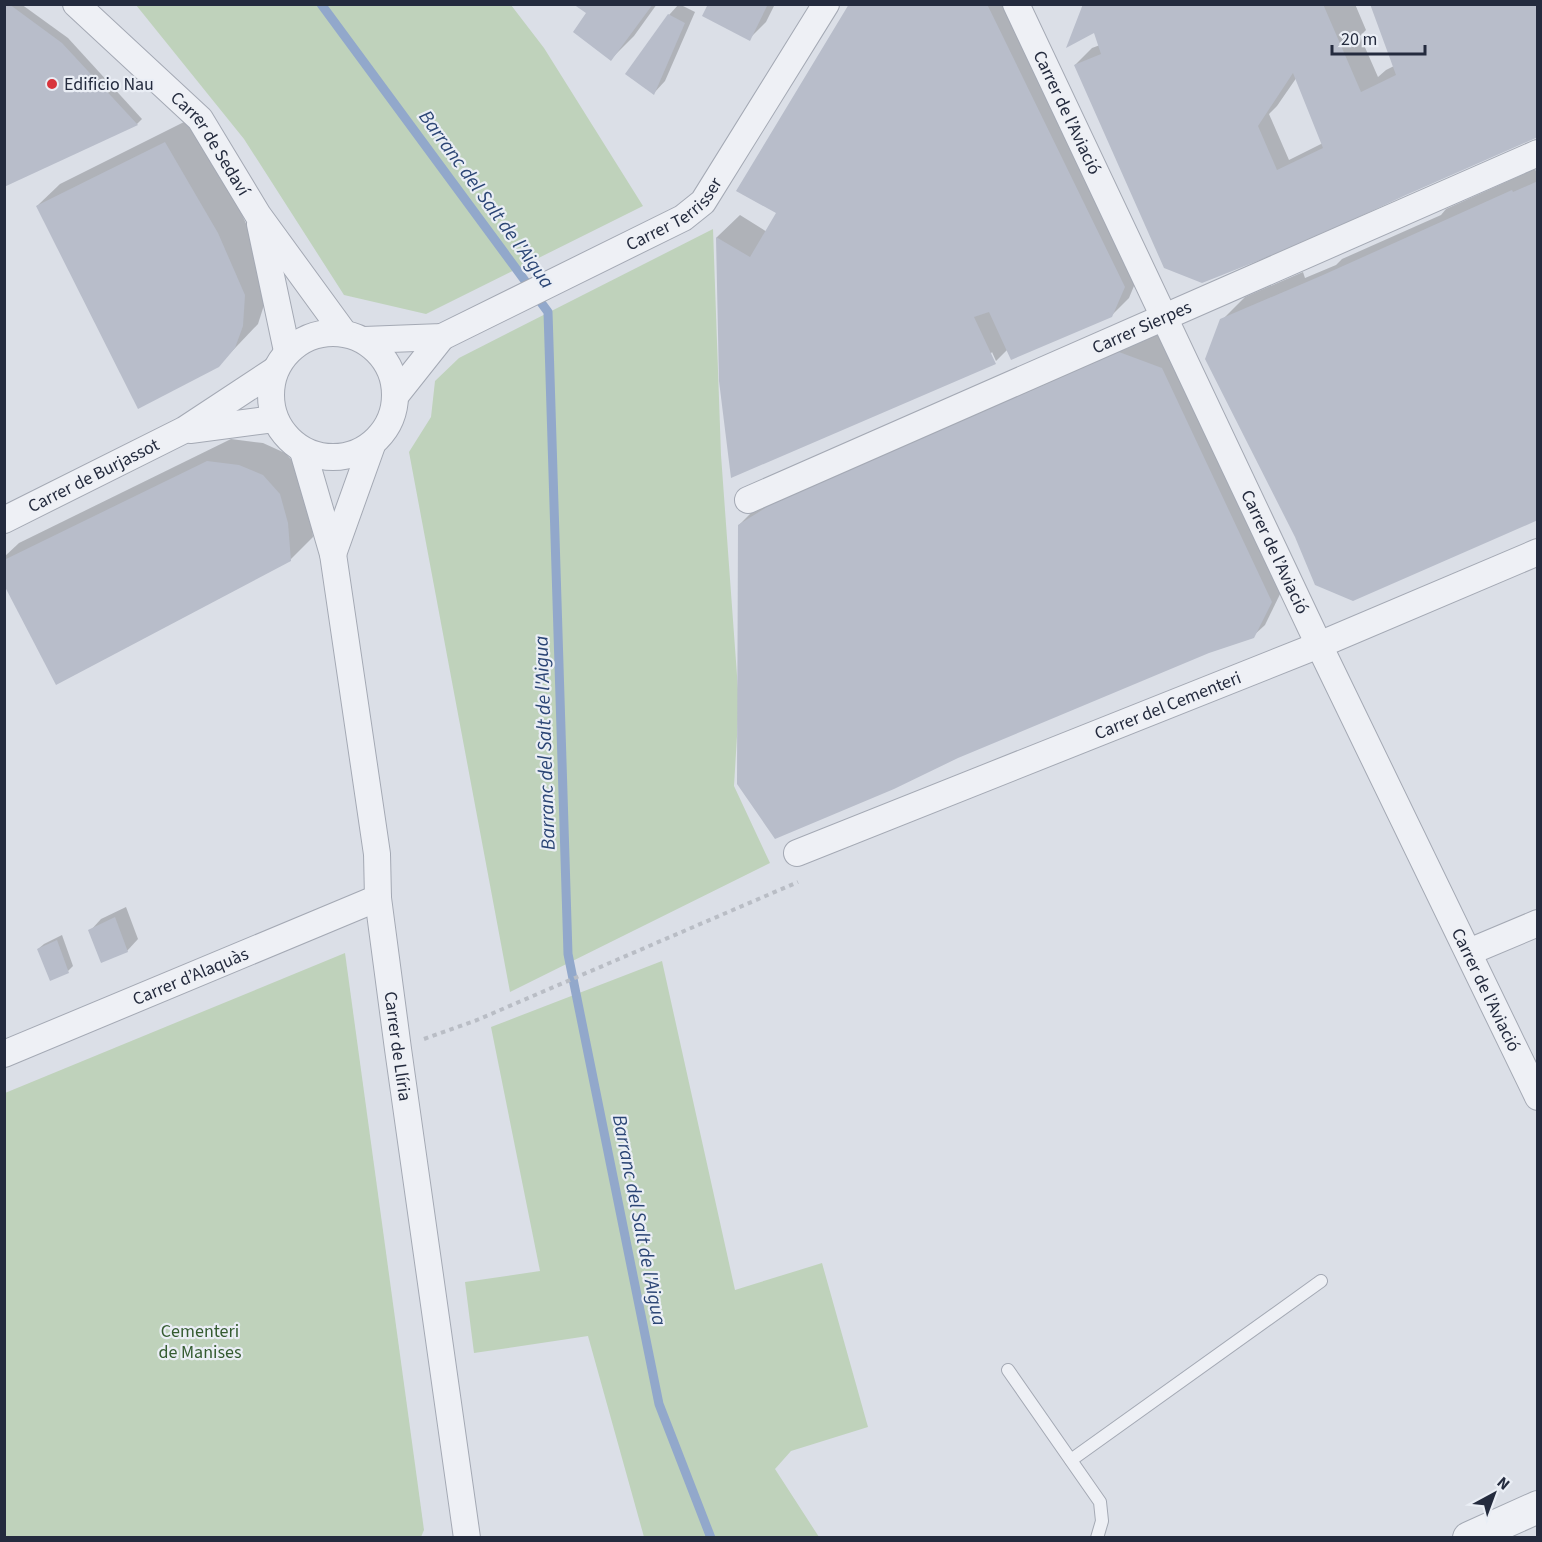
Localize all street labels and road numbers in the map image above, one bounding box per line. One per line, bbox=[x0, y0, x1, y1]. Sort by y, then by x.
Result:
street label: Carrer de l’Aviació bbox=[1027, 47, 1107, 179]
street label: Carrer de Sedaví bbox=[165, 86, 256, 201]
street label: Carrer Terrisser bbox=[622, 172, 729, 257]
street label: Carrer Sierpes bbox=[1088, 295, 1196, 360]
street label: Carrer de Burjassot bbox=[24, 432, 164, 519]
street label: Carrer de l’Aviació bbox=[1234, 486, 1315, 618]
street label: Carrer del Cementeri bbox=[1091, 665, 1245, 746]
street label: Carrer de l’Aviació bbox=[1445, 924, 1526, 1056]
street label: Carrer d’Alaquàs bbox=[129, 941, 252, 1012]
street label: Carrer de Llíria bbox=[377, 990, 417, 1103]

